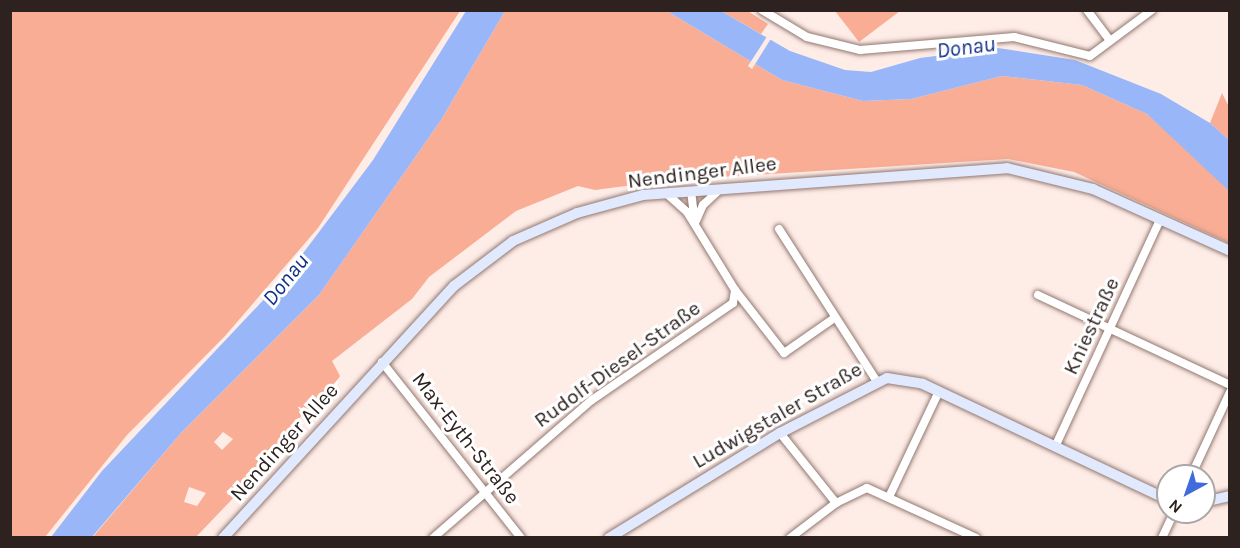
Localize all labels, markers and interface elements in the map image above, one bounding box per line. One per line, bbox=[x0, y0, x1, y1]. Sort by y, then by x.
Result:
water label: Donau bbox=[935, 31, 997, 65]
street label: Nendinger Allee bbox=[626, 150, 778, 194]
water label: Donau bbox=[257, 249, 315, 311]
street label: Kniestraße bbox=[1058, 273, 1124, 379]
street label: Rudolf-Diesel-Straße bbox=[529, 295, 705, 433]
street label: Ludwigstaler Straße bbox=[688, 356, 866, 474]
street label: Max-Eyth-Straße bbox=[407, 367, 525, 509]
street label: Nendinger Allee bbox=[225, 378, 343, 506]
north arrow bbox=[1156, 464, 1216, 524]
text: N bbox=[1165, 496, 1186, 518]

